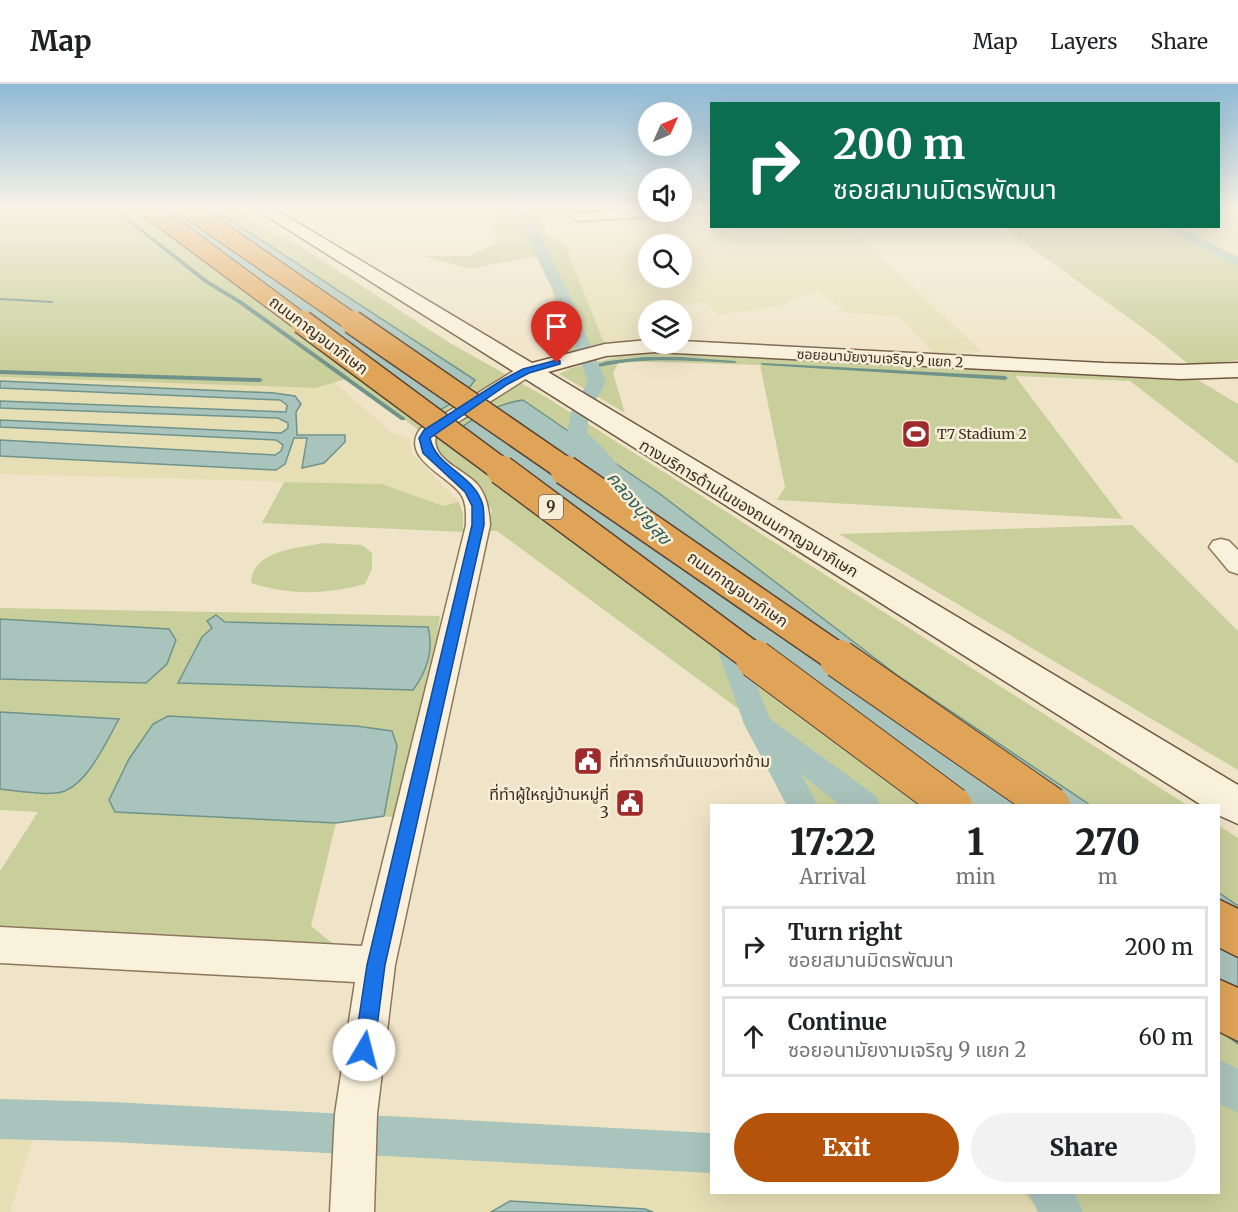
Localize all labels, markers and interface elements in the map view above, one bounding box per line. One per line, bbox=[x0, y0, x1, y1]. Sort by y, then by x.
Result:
text: Map bbox=[30, 23, 92, 59]
text: Map bbox=[973, 28, 1018, 55]
text: Layers bbox=[1051, 28, 1118, 55]
text: Share bbox=[1151, 28, 1208, 55]
north arrow bbox=[638, 102, 692, 156]
map controls bbox=[638, 102, 692, 354]
text: 200 m bbox=[833, 118, 965, 170]
icon: right bbox=[734, 126, 812, 204]
button: sound bbox=[638, 168, 692, 222]
text: ซอยสมานมิตรพัฒนา bbox=[833, 172, 1057, 206]
button: search bbox=[638, 234, 692, 288]
street label: ถนนกาญจนาภิเษก bbox=[266, 291, 372, 379]
button: layers bbox=[638, 300, 692, 354]
pin bbox=[531, 301, 582, 363]
icon: arrive bbox=[540, 310, 573, 343]
street label: ซอยอนามัยงามเจริญ 9 แยก 2 bbox=[796, 345, 964, 371]
sports icon: T7 Stadium 2 bbox=[900, 418, 932, 450]
place label: T7 Stadium 2 bbox=[937, 425, 1027, 443]
street label: ทางบริการด้านในของถนนกาญจนาภิเษก bbox=[636, 435, 862, 581]
water label: คลองบุญสุข bbox=[602, 466, 677, 550]
road number: 9 bbox=[539, 495, 563, 519]
street label: ถนนกาญจนาภิเษก bbox=[684, 547, 792, 631]
public building icon: ที่ทำการกำนันแขวงท่าข้าม bbox=[572, 745, 604, 777]
place label: ที่ทำการกำนันแขวงท่าข้าม bbox=[609, 750, 770, 771]
place label: ที่ทำผู้ใหญ่บ้านหมู่ที่ 3 bbox=[489, 783, 609, 822]
public building icon: ที่ทำผู้ใหญ่บ้านหมู่ที่ 3 bbox=[614, 787, 646, 819]
text: 17:22 bbox=[790, 820, 876, 865]
text: 1 bbox=[967, 820, 984, 865]
text: 270 bbox=[1075, 820, 1140, 865]
text: Arrival bbox=[800, 864, 866, 889]
text: min bbox=[956, 864, 995, 889]
text: m bbox=[1098, 864, 1118, 889]
text: Turn right bbox=[788, 918, 902, 946]
icon: right bbox=[737, 930, 770, 963]
text: 200 m bbox=[1125, 933, 1193, 961]
text: ซอยสมานมิตรพัฒนา bbox=[788, 947, 954, 972]
text: Continue bbox=[788, 1008, 887, 1036]
position arrow bbox=[332, 1018, 396, 1082]
icon: ahead bbox=[737, 1020, 770, 1053]
text: 60 m bbox=[1139, 1023, 1193, 1051]
text: ซอยอนามัยงามเจริญ 9 แยก 2 bbox=[788, 1037, 1026, 1062]
button: Exit bbox=[734, 1113, 959, 1182]
button: Share bbox=[971, 1113, 1196, 1182]

